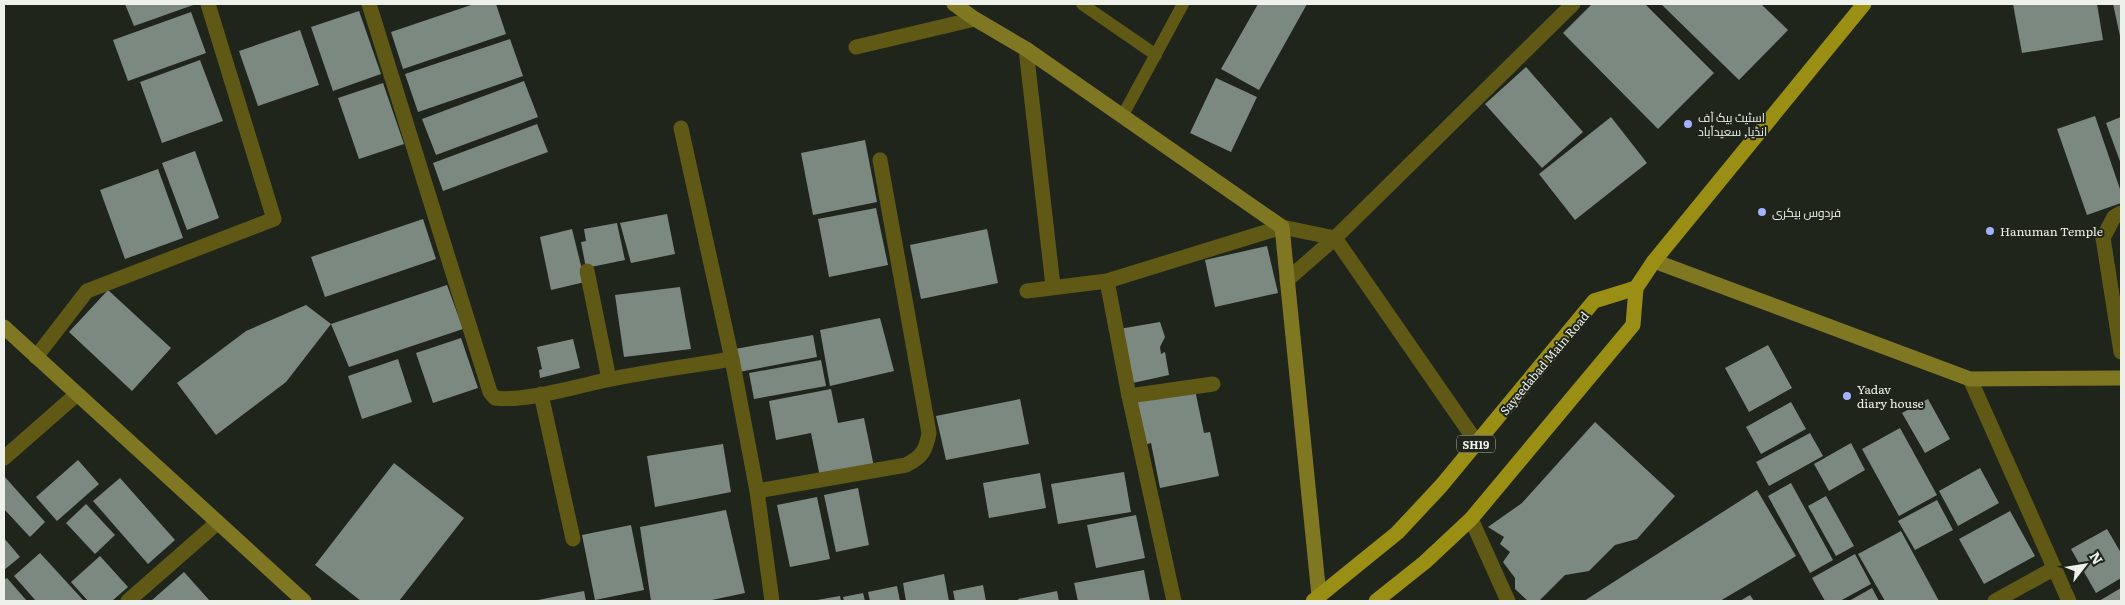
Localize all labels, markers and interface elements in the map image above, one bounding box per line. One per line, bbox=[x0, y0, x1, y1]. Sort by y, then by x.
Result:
place label: اسٹیٹ بیک آف انڈیا, سعیدآباد bbox=[1698, 108, 1767, 140]
marker: اسٹیٹ بیک آف انڈیا, سعیدآباد bbox=[1682, 118, 1694, 130]
place label: فردوس بیکری bbox=[1772, 203, 1841, 221]
marker: فردوس بیکری bbox=[1756, 206, 1768, 218]
place label: Hanuman Temple bbox=[2000, 222, 2103, 240]
marker: Hanuman Temple bbox=[1984, 225, 1996, 237]
street label: Sayeedabad Main Road bbox=[1495, 307, 1593, 419]
place label: Yadav diary house bbox=[1857, 380, 1924, 412]
marker: Yadav diary house bbox=[1841, 390, 1853, 402]
road number: SH19 bbox=[1457, 436, 1495, 452]
north arrow bbox=[2060, 540, 2110, 590]
text: N bbox=[2085, 548, 2109, 568]

